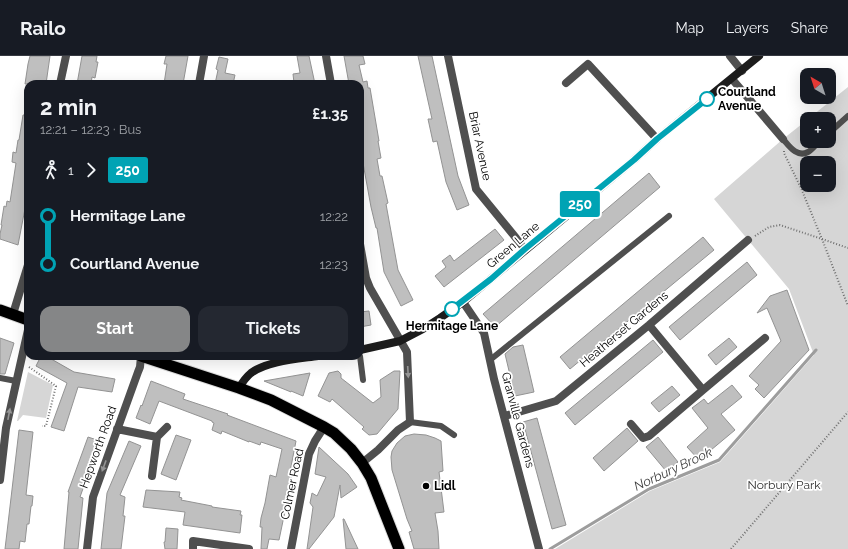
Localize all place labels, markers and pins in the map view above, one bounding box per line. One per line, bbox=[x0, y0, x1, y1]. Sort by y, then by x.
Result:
place label: Courtland Avenue bbox=[718, 85, 776, 113]
marker: Courtland Avenue bbox=[699, 91, 715, 107]
marker: Hermitage Lane bbox=[444, 301, 460, 317]
place label: Hermitage Lane bbox=[406, 319, 498, 333]
place label: Lidl bbox=[434, 479, 456, 493]
marker: Lidl bbox=[421, 481, 431, 491]

